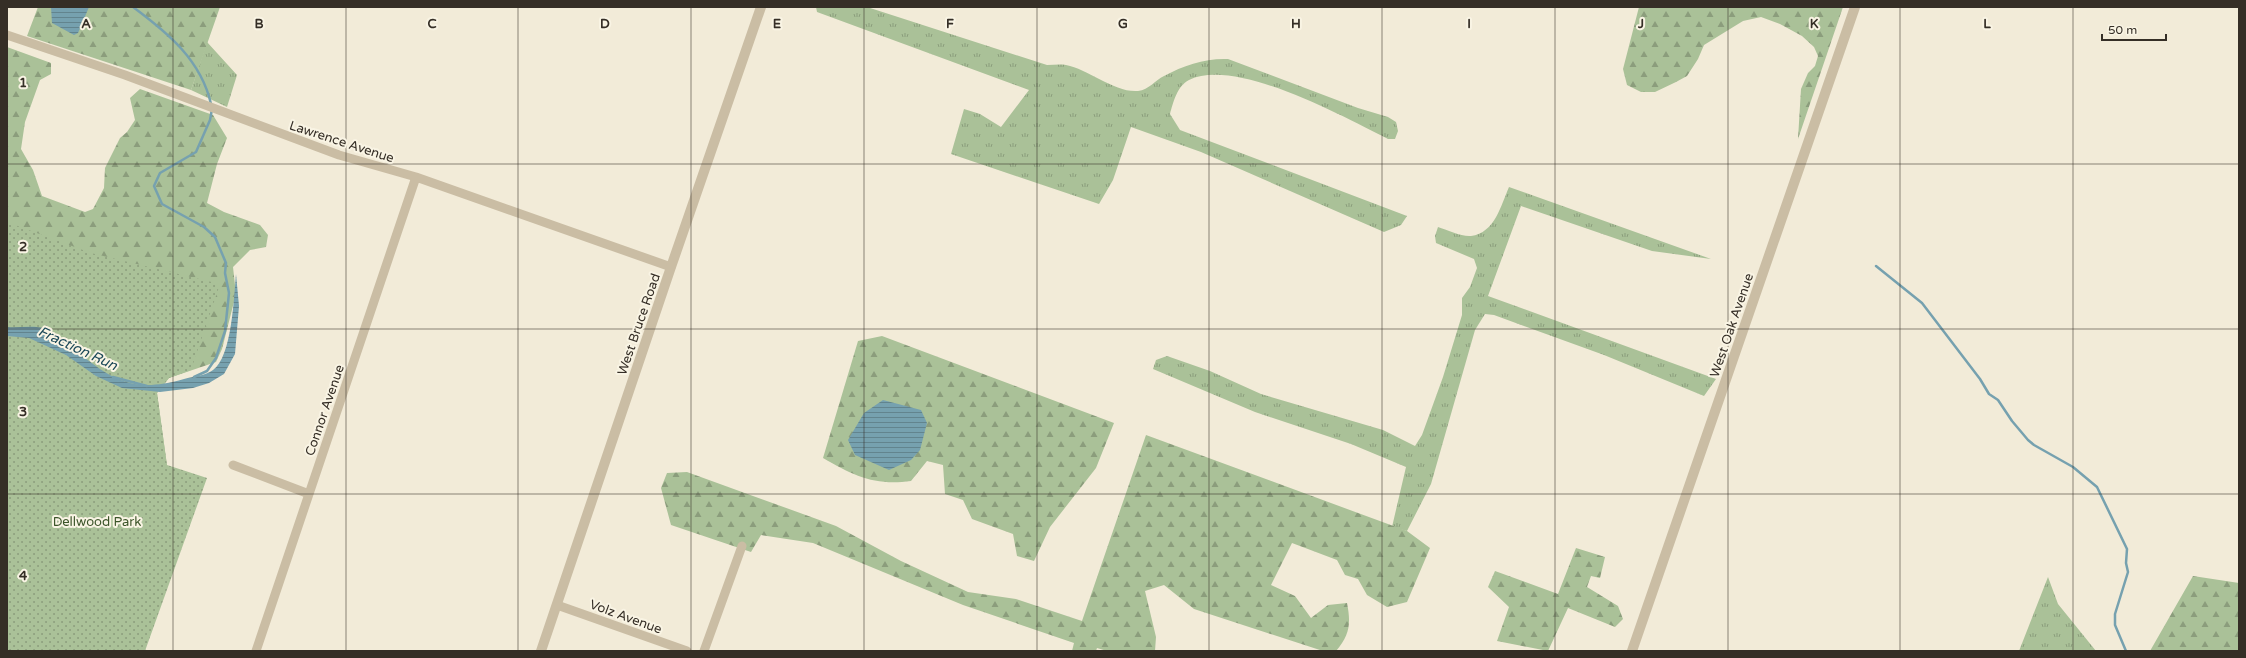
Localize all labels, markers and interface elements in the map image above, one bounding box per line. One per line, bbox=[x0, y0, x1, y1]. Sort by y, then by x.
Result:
text: A bbox=[81, 16, 91, 32]
text: B bbox=[254, 16, 264, 32]
text: C bbox=[427, 16, 437, 32]
text: D bbox=[600, 16, 610, 32]
text: E bbox=[773, 16, 781, 32]
text: F bbox=[946, 16, 954, 32]
text: G bbox=[1118, 16, 1128, 32]
text: H bbox=[1291, 16, 1301, 32]
text: I bbox=[1467, 16, 1471, 32]
text: J bbox=[1637, 16, 1644, 32]
text: K bbox=[1810, 16, 1819, 32]
text: L bbox=[1983, 16, 1991, 32]
scale bar bbox=[2102, 16, 2166, 42]
text: 50 m bbox=[2108, 23, 2137, 37]
text: 1 bbox=[19, 75, 27, 91]
street label: Lawrence Avenue bbox=[287, 117, 396, 166]
text: 2 bbox=[19, 239, 27, 255]
street label: West Bruce Road bbox=[614, 271, 664, 377]
street label: West Oak Avenue bbox=[1707, 271, 1757, 380]
water label: Fraction Run bbox=[36, 323, 120, 374]
street label: Connor Avenue bbox=[302, 363, 348, 458]
text: 3 bbox=[19, 404, 27, 420]
park label: Dellwood Park bbox=[53, 514, 141, 530]
text: 4 bbox=[19, 568, 28, 584]
street label: Volz Avenue bbox=[587, 596, 664, 637]

